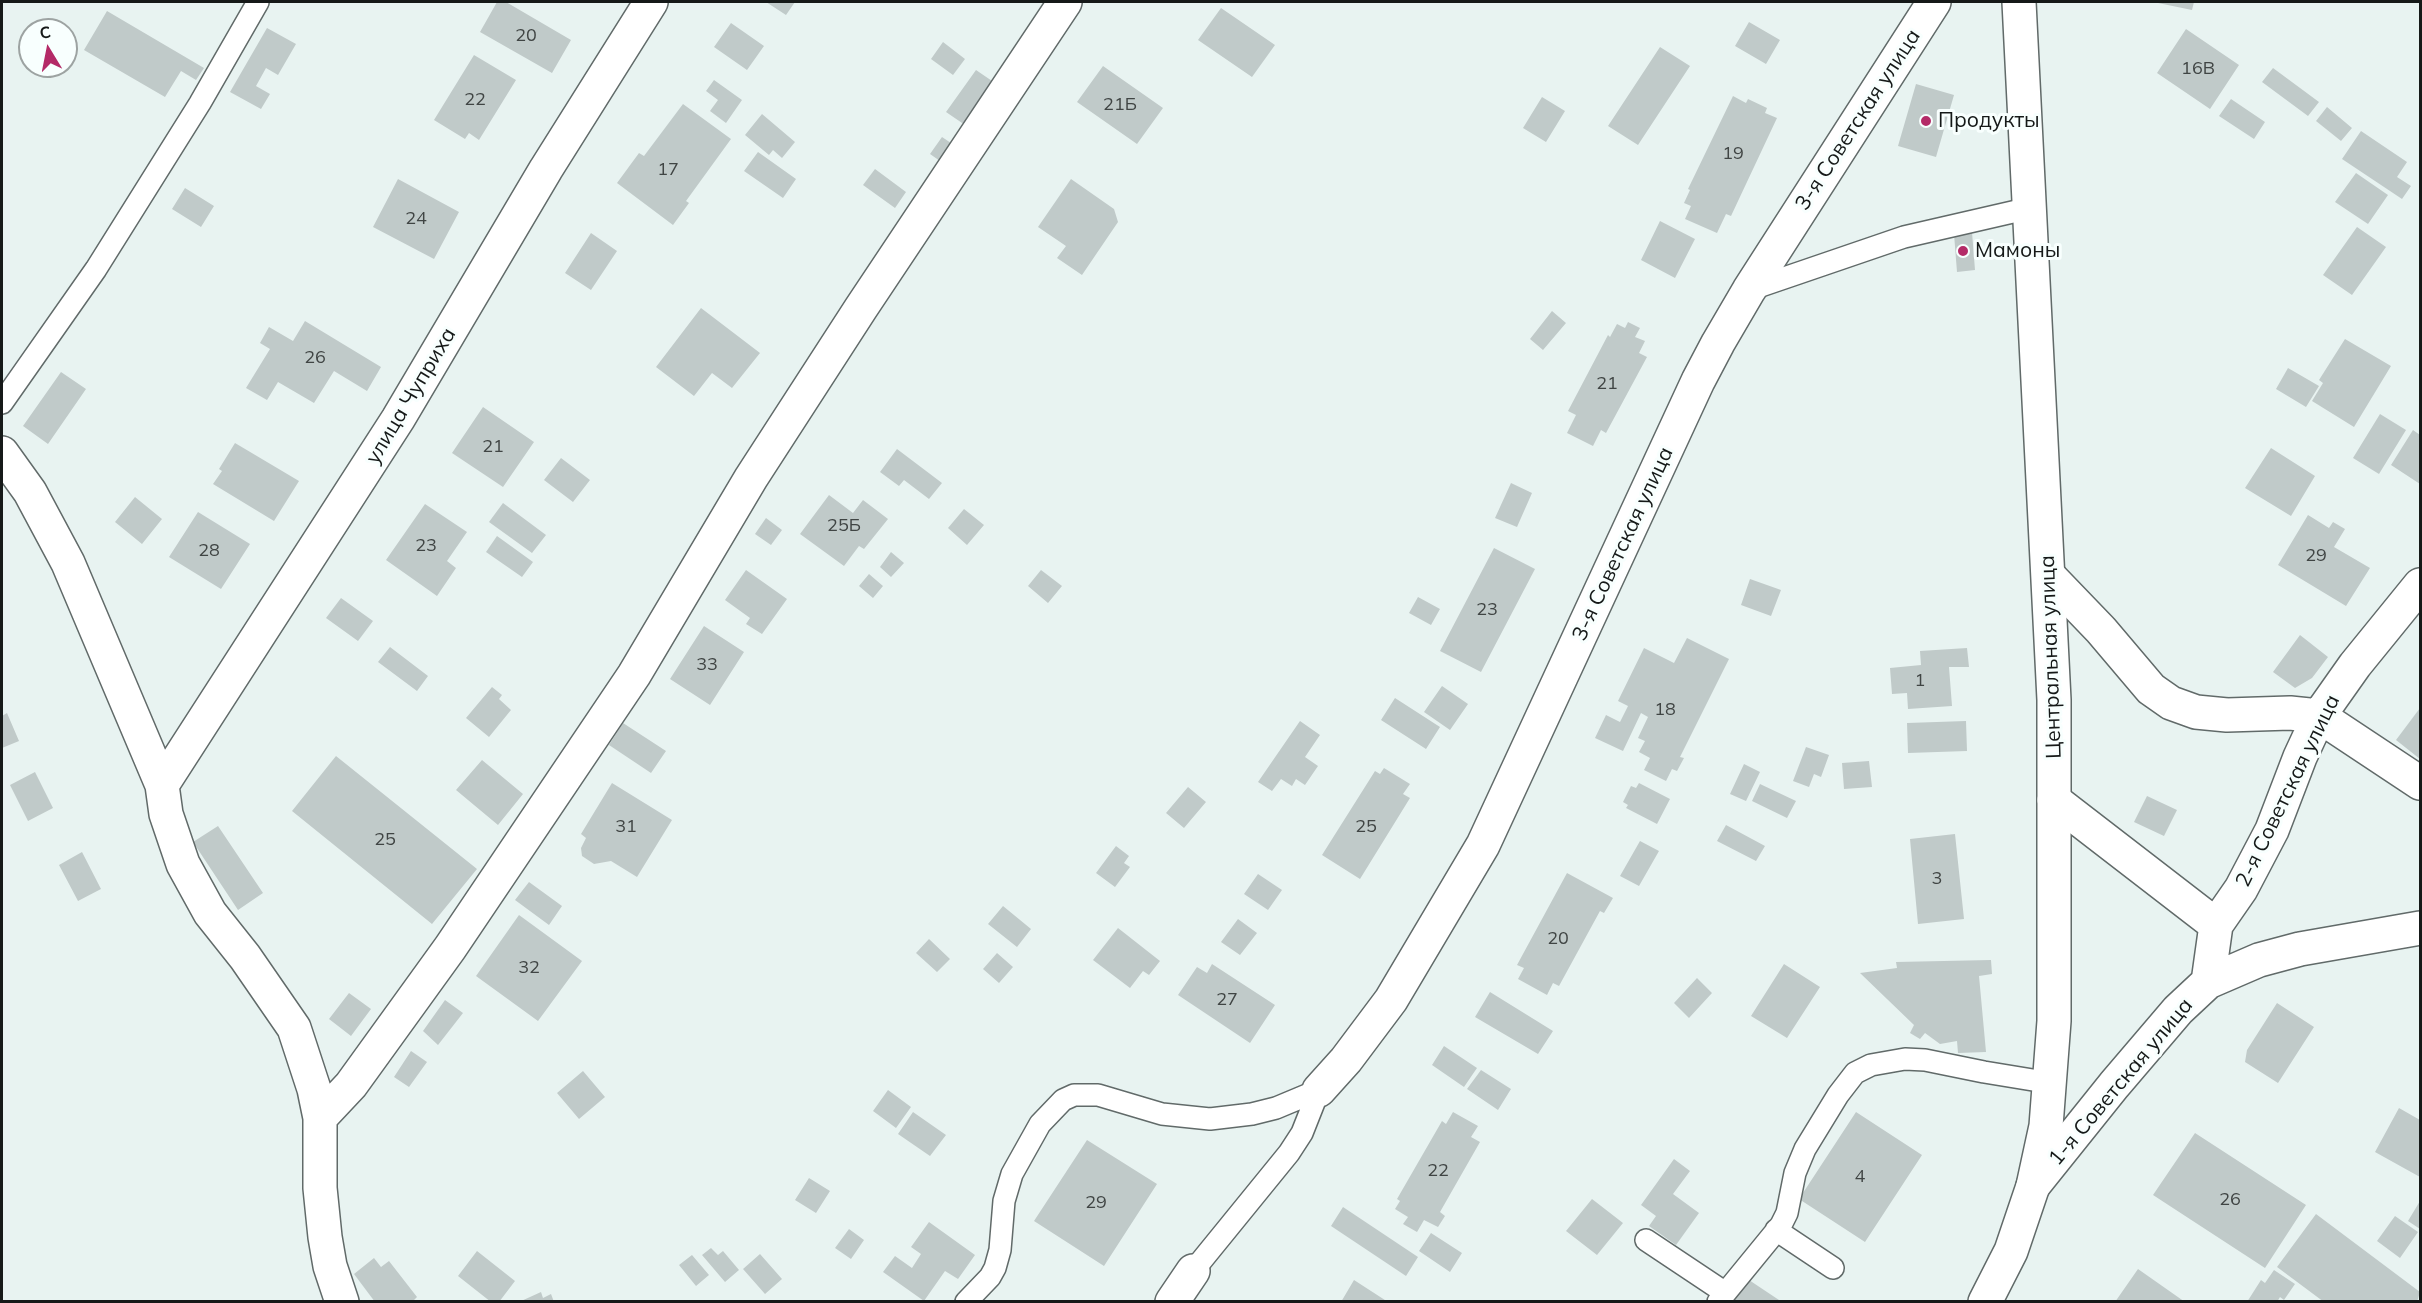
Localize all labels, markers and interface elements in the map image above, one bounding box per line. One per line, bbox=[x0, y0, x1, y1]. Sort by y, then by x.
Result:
north arrow bbox=[18, 18, 78, 78]
text: С bbox=[38, 21, 52, 43]
house number: 20 bbox=[515, 25, 537, 47]
street label: 3-я Советская улица bbox=[1790, 25, 1926, 215]
house number: 16В bbox=[2181, 58, 2215, 80]
house number: 22 bbox=[464, 89, 486, 111]
house number: 21Б bbox=[1103, 94, 1137, 116]
place label: Продукты bbox=[1938, 108, 2040, 134]
marker: Продукты bbox=[1919, 114, 1933, 128]
house number: 19 bbox=[1722, 143, 1744, 165]
house number: 17 bbox=[657, 159, 679, 181]
house number: 24 bbox=[405, 208, 427, 230]
place label: Мамоны bbox=[1975, 238, 2060, 264]
marker: Мамоны bbox=[1956, 244, 1970, 258]
street label: улица Чуприха bbox=[360, 323, 462, 469]
house number: 26 bbox=[304, 347, 326, 369]
house number: 21 bbox=[1596, 373, 1618, 395]
house number: 21 bbox=[482, 436, 504, 458]
street label: 3-я Советская улица bbox=[1567, 443, 1679, 645]
house number: 25Б bbox=[827, 515, 861, 537]
house number: 23 bbox=[415, 535, 437, 557]
house number: 28 bbox=[198, 540, 220, 562]
house number: 29 bbox=[2305, 545, 2327, 567]
street label: Центральная улица bbox=[2035, 555, 2067, 759]
house number: 23 bbox=[1476, 599, 1498, 621]
house number: 33 bbox=[696, 654, 718, 676]
house number: 1 bbox=[1915, 670, 1925, 692]
street label: 2-я Советская улица bbox=[2230, 691, 2346, 891]
house number: 18 bbox=[1654, 699, 1676, 721]
house number: 31 bbox=[615, 816, 637, 838]
house number: 25 bbox=[1355, 816, 1377, 838]
house number: 25 bbox=[374, 829, 396, 851]
house number: 3 bbox=[1932, 868, 1942, 890]
house number: 20 bbox=[1547, 928, 1569, 950]
house number: 32 bbox=[518, 957, 540, 979]
house number: 27 bbox=[1216, 989, 1238, 1011]
street label: 1-я Советская улица bbox=[2044, 993, 2198, 1171]
house number: 22 bbox=[1427, 1160, 1449, 1182]
house number: 4 bbox=[1855, 1166, 1865, 1188]
house number: 26 bbox=[2219, 1189, 2241, 1211]
house number: 29 bbox=[1085, 1192, 1107, 1214]

